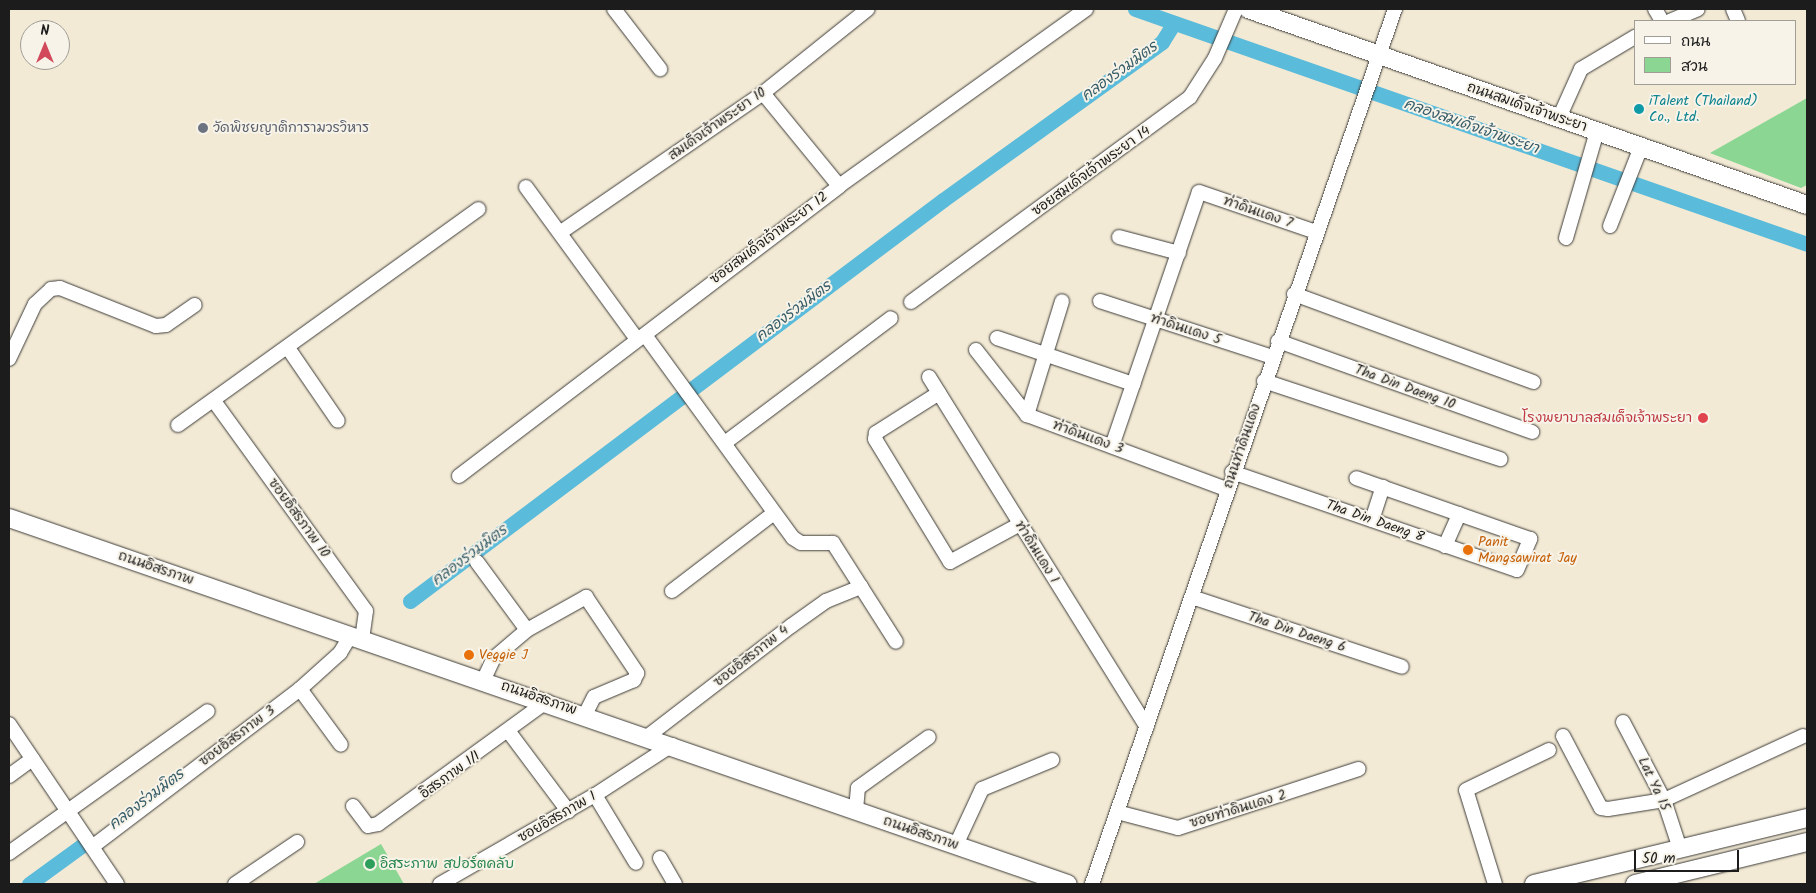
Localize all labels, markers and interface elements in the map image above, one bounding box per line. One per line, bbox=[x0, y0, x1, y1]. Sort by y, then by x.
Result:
north arrow bbox=[20, 20, 70, 70]
text: N bbox=[41, 20, 49, 42]
legend bbox=[1634, 20, 1796, 85]
text: ถนน bbox=[1681, 30, 1710, 54]
water label: คลองร่วมมิตร bbox=[1078, 38, 1162, 106]
text: สวน bbox=[1681, 55, 1708, 79]
street label: ถนนสมเด็จเจ้าพระยา bbox=[1465, 79, 1589, 135]
street label: สมเด็จเจ้าพระยา 10 bbox=[665, 84, 769, 164]
place label: iTalent (Thailand) Co., Ltd. bbox=[1649, 93, 1758, 125]
water label: คลองสมเด็จเจ้าพระยา bbox=[1401, 96, 1541, 158]
marker: iTalent (Thailand) Co., Ltd. bbox=[1633, 103, 1645, 115]
place label: วัดพิชยญาติการามวรวิหาร bbox=[213, 120, 369, 136]
marker: วัดพิชยญาติการามวรวิหาร bbox=[197, 122, 209, 134]
street label: ซอยสมเด็จเจ้าพระยา 14 bbox=[1028, 122, 1154, 220]
street label: ซอยสมเด็จเจ้าพระยา 12 bbox=[707, 188, 831, 288]
street label: ท่าดินแดง 7 bbox=[1221, 192, 1295, 232]
water label: คลองร่วมมิตร bbox=[753, 278, 835, 346]
street label: ท่าดินแดง 5 bbox=[1148, 310, 1224, 348]
street label: Tha Din Daeng 10 bbox=[1352, 361, 1458, 413]
street label: ถนนท่าดินแดง bbox=[1220, 401, 1264, 491]
place label: โรงพยาบาลสมเด็จเจ้าพระยา bbox=[1522, 410, 1692, 426]
marker: โรงพยาบาลสมเด็จเจ้าพระยา bbox=[1696, 411, 1710, 425]
street label: ท่าดินแดง 3 bbox=[1050, 416, 1126, 458]
street label: ซอยอิสรภาพ 10 bbox=[265, 475, 333, 561]
street label: Tha Din Daeng 8 bbox=[1324, 496, 1426, 546]
street label: ท่าดินแดง 1 bbox=[1011, 518, 1063, 586]
water label: คลองร่วมมิตร bbox=[429, 522, 511, 590]
place label: Panit Mangsawirat Jay bbox=[1478, 534, 1577, 566]
marker: Panit Mangsawirat Jay bbox=[1462, 544, 1474, 556]
street label: ถนนอิสรภาพ bbox=[116, 547, 196, 589]
street label: Tha Din Daeng 6 bbox=[1246, 608, 1348, 656]
street label: ซอยอิสรภาพ 4 bbox=[710, 622, 792, 690]
place label: Veggie J bbox=[479, 647, 528, 663]
marker: Veggie J bbox=[463, 649, 475, 661]
street label: ถนนอิสรภาพ bbox=[499, 677, 579, 719]
street label: ซอยอิสรภาพ 3 bbox=[196, 702, 278, 770]
street label: อิสรภาพ 1/1 bbox=[417, 748, 483, 802]
street label: Lat Ya 15 bbox=[1634, 754, 1674, 814]
water label: คลองร่วมมิตร bbox=[106, 766, 188, 834]
street label: ซอยท่าดินแดง 2 bbox=[1188, 786, 1288, 832]
street label: ซอยอิสรภาพ 1 bbox=[515, 788, 599, 846]
street label: ถนนอิสรภาพ bbox=[881, 812, 961, 854]
scale bar bbox=[1636, 840, 1741, 872]
text: 50 m bbox=[1642, 847, 1676, 871]
place label: อิสระภาพ สปอร์ตคลับ bbox=[380, 856, 514, 872]
marker: อิสระภาพ สปอร์ตคลับ bbox=[364, 858, 376, 870]

